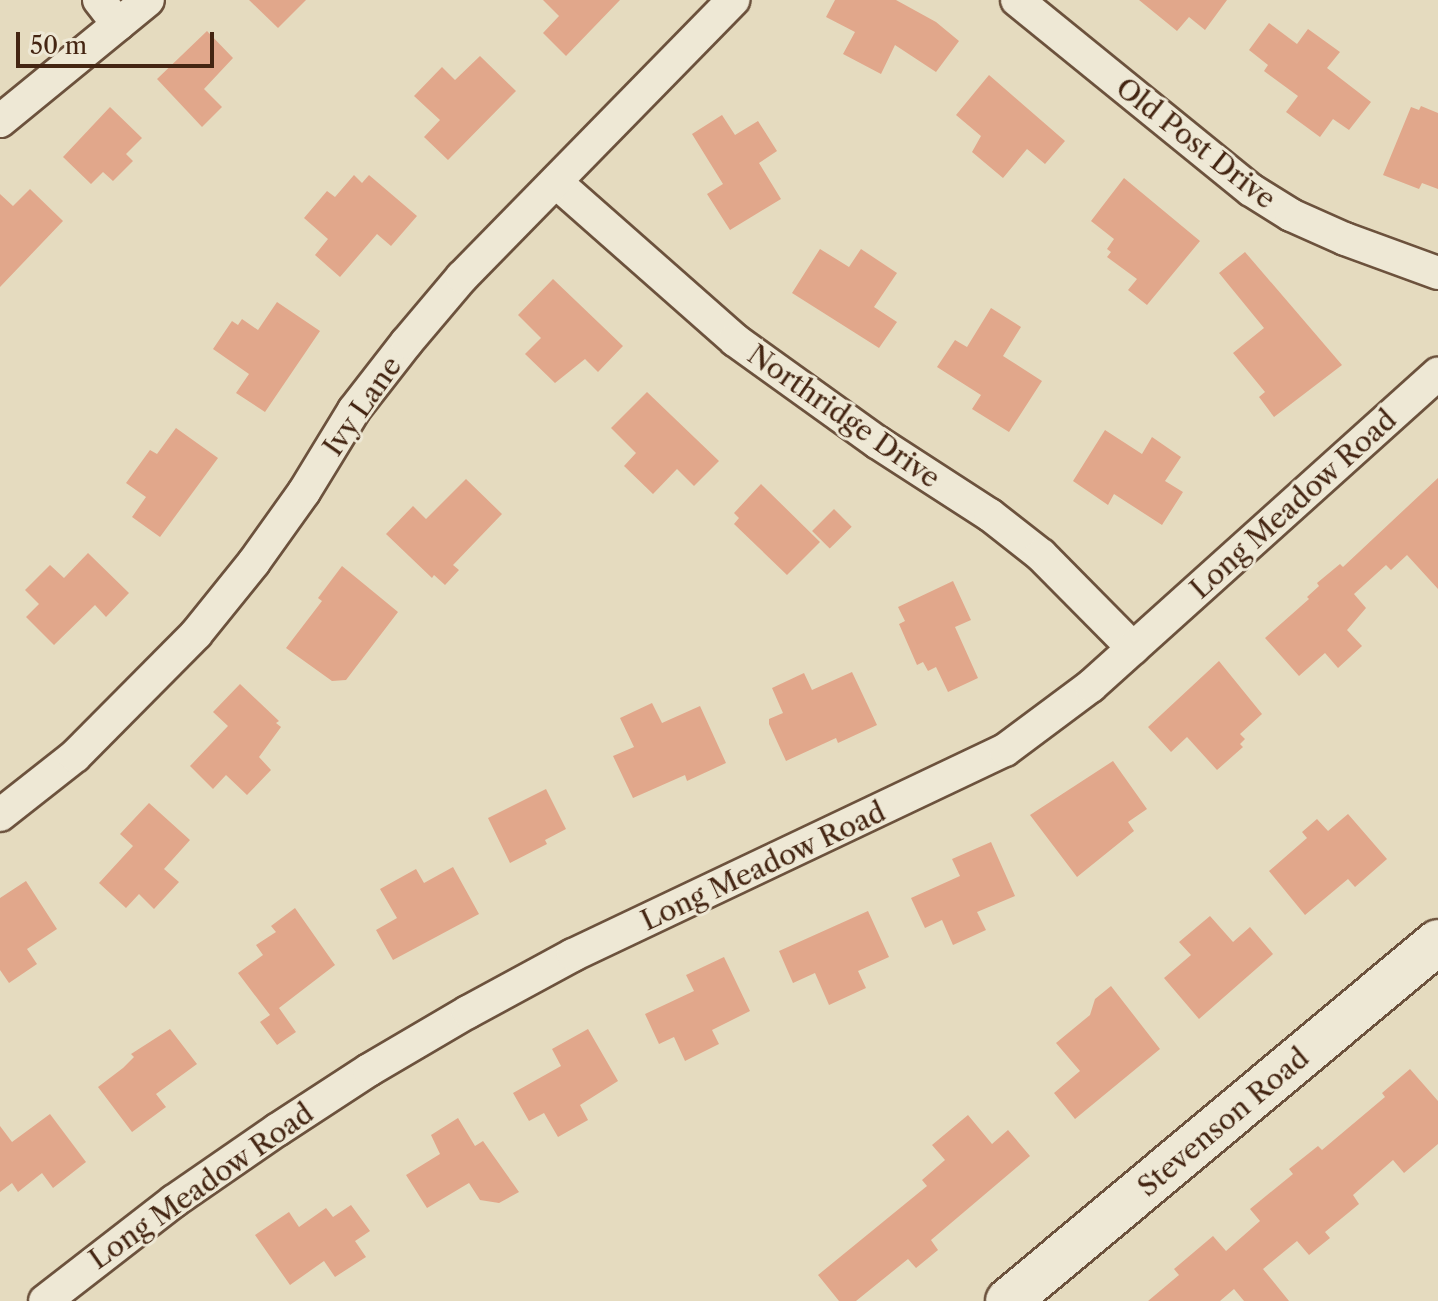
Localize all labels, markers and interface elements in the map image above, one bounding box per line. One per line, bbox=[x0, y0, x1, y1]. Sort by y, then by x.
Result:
scale bar bbox=[20, 16, 218, 66]
text: 50 m bbox=[30, 31, 87, 60]
street label: Old Post Drive bbox=[1110, 70, 1282, 216]
street label: Northridge Drive bbox=[742, 337, 946, 495]
street label: Ivy Lane bbox=[315, 350, 409, 462]
street label: Long Meadow Road bbox=[1183, 402, 1403, 606]
street label: Long Meadow Road bbox=[635, 794, 891, 938]
street label: Stevenson Road bbox=[1131, 1041, 1315, 1203]
street label: Long Meadow Road bbox=[82, 1096, 320, 1276]

